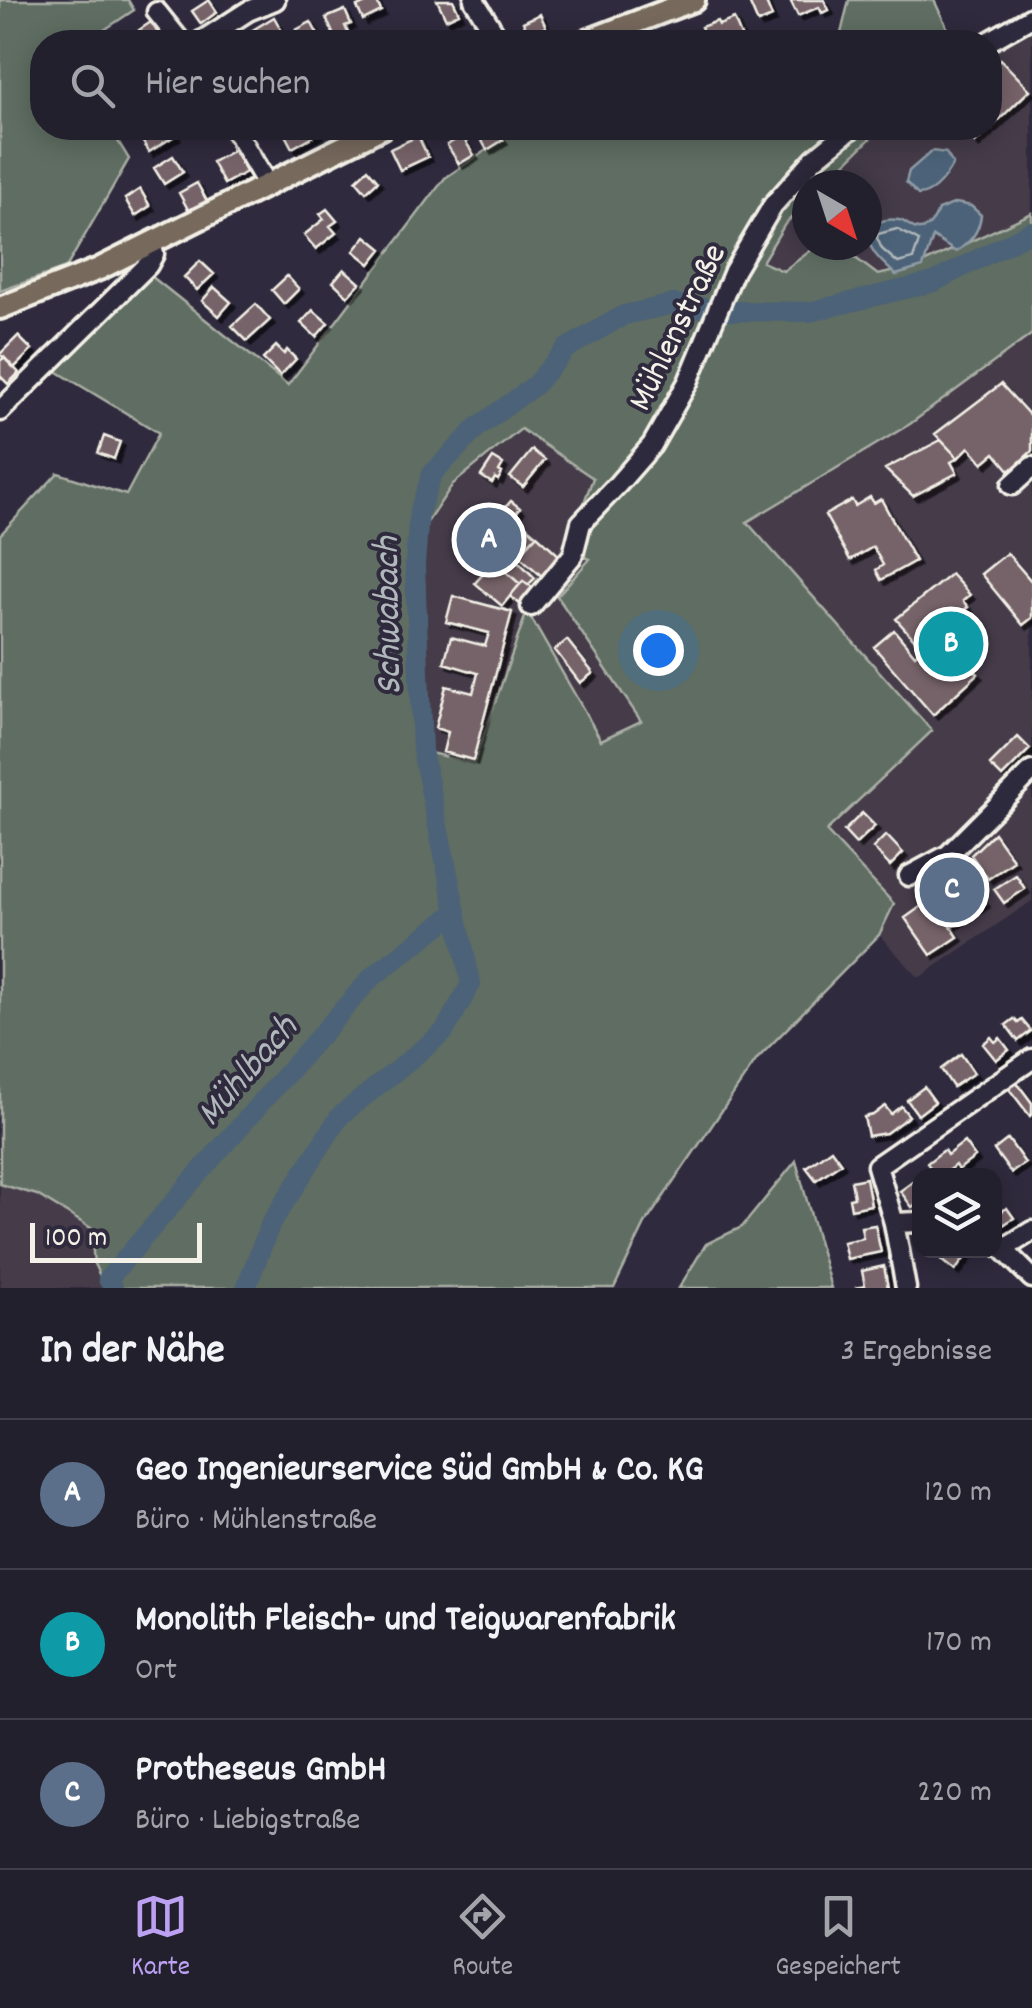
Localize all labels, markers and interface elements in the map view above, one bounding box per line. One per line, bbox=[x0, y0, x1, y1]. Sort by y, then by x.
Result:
search box bbox=[30, 30, 1002, 140]
icon: search bbox=[65, 58, 120, 113]
text: Hier suchen bbox=[145, 58, 310, 113]
north arrow bbox=[792, 170, 882, 260]
street label: Mühlenstraße bbox=[617, 236, 742, 420]
pin: A bbox=[456, 502, 522, 578]
water label: Schwabach bbox=[362, 535, 419, 696]
pin: B bbox=[918, 606, 984, 682]
your location bbox=[633, 625, 684, 676]
pin: C bbox=[920, 852, 984, 928]
water label: Mühlbach bbox=[185, 1004, 314, 1140]
map controls bbox=[912, 1168, 1002, 1258]
button: layers bbox=[912, 1168, 1002, 1258]
scale bar bbox=[30, 1218, 202, 1262]
text: 100 m bbox=[45, 1220, 107, 1260]
text: In der Nähe bbox=[40, 1323, 225, 1383]
text: 3 Ergebnisse bbox=[840, 1330, 992, 1376]
text: Geo Ingenieurservice Süd GmbH & Co. KG bbox=[135, 1444, 704, 1499]
text: A bbox=[64, 1471, 81, 1517]
text: 120 m bbox=[924, 1471, 992, 1517]
text: Büro · Mühlenstraße bbox=[135, 1499, 377, 1545]
text: Monolith Fleisch- und Teigwarenfabrik bbox=[135, 1594, 676, 1649]
text: B bbox=[65, 1621, 80, 1667]
text: 170 m bbox=[926, 1621, 992, 1667]
text: Ort bbox=[135, 1649, 177, 1695]
text: Protheseus GmbH bbox=[135, 1744, 386, 1799]
text: C bbox=[65, 1771, 80, 1817]
text: 220 m bbox=[917, 1771, 992, 1817]
text: Büro · Liebigstraße bbox=[135, 1799, 360, 1845]
tab: Karte bbox=[131, 1889, 190, 1989]
tab: Route bbox=[452, 1889, 513, 1989]
tab: Gespeichert bbox=[775, 1889, 901, 1989]

